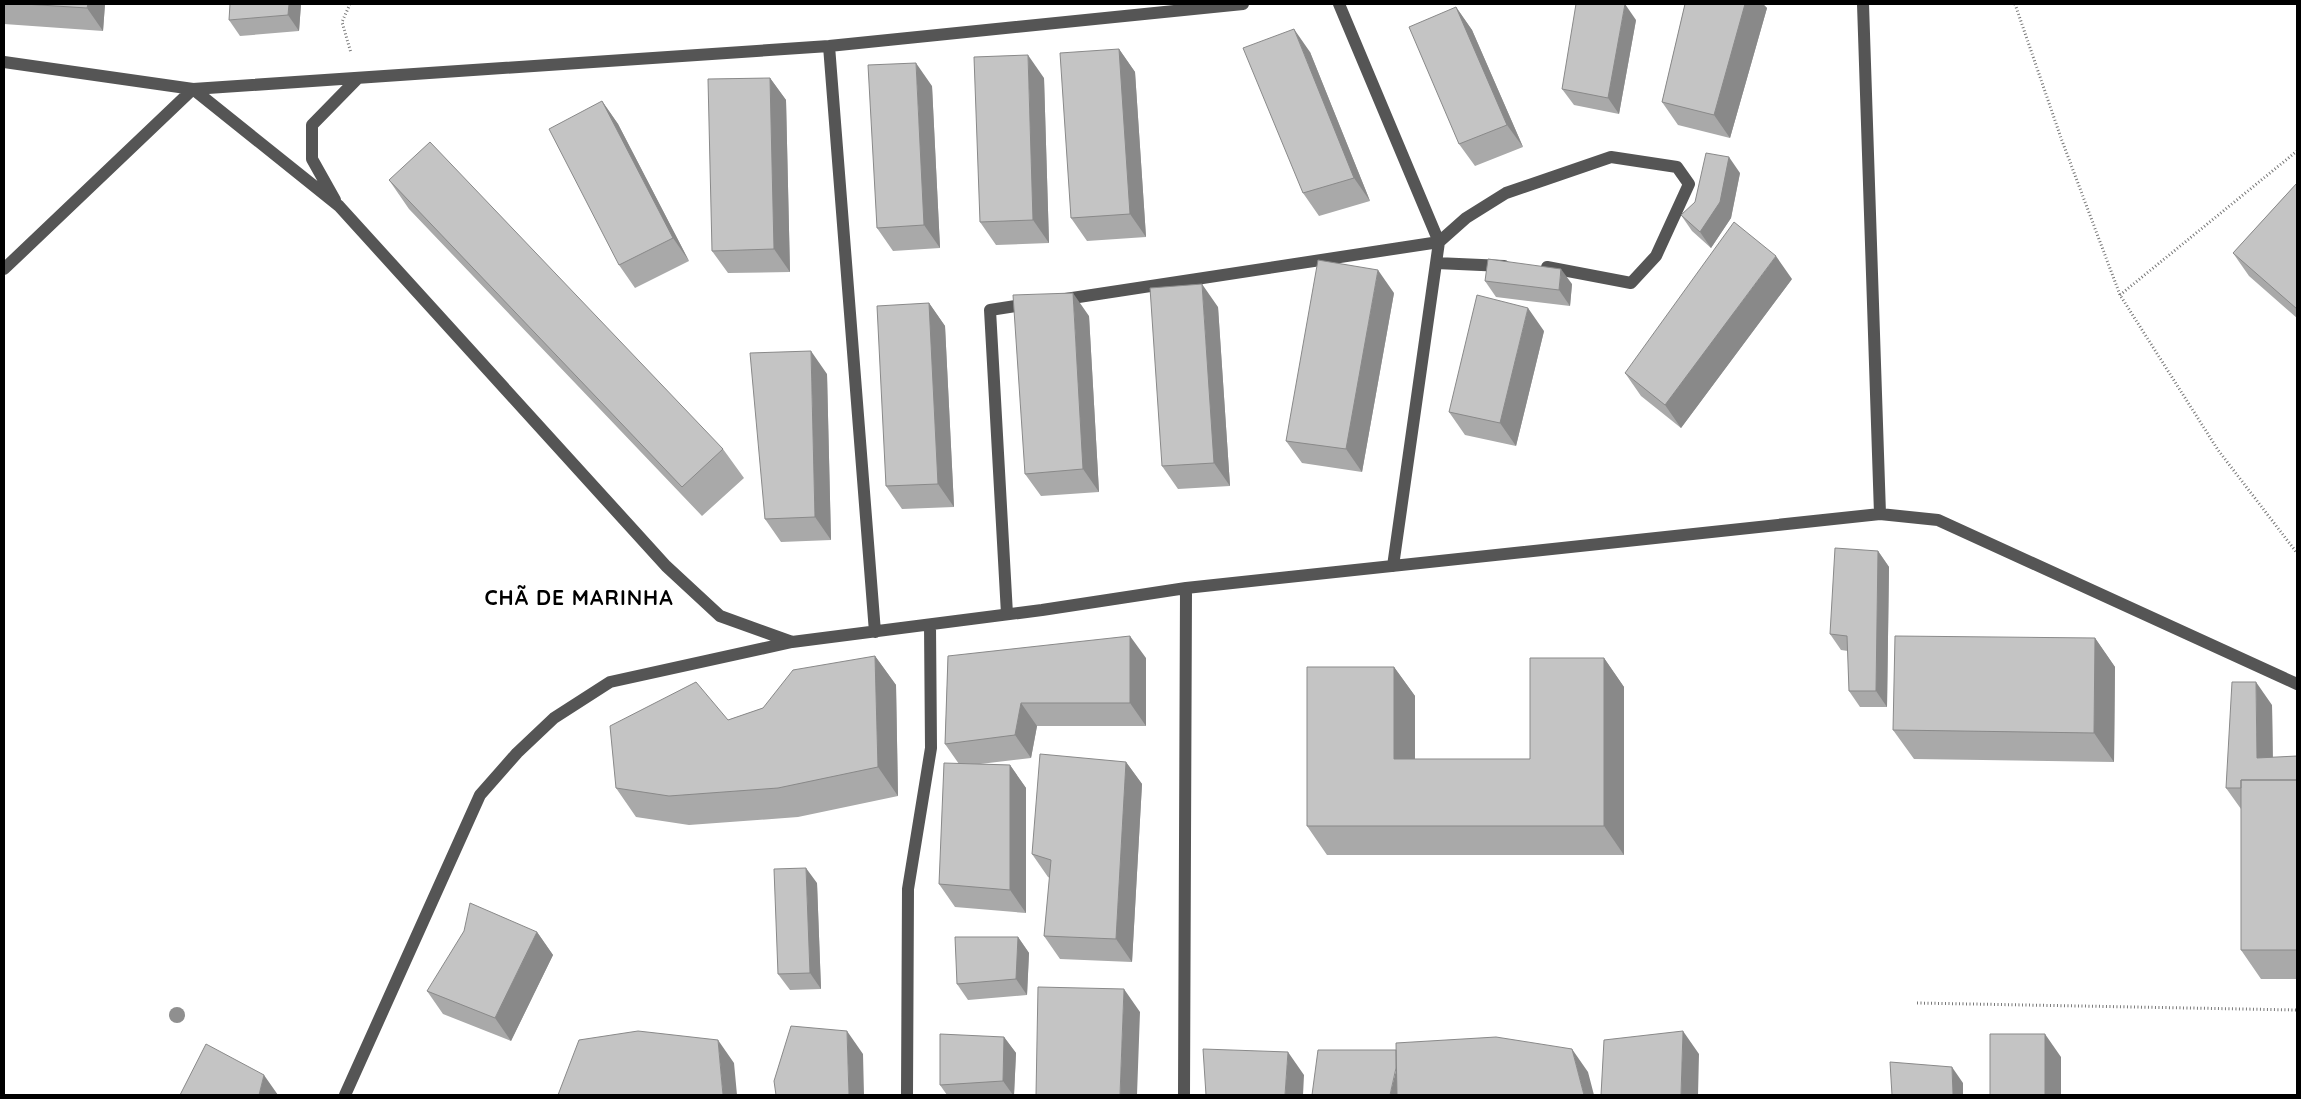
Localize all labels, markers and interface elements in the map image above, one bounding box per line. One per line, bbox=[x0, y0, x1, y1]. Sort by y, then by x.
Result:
district label: CHÃ DE MARINHA bbox=[484, 584, 674, 610]

